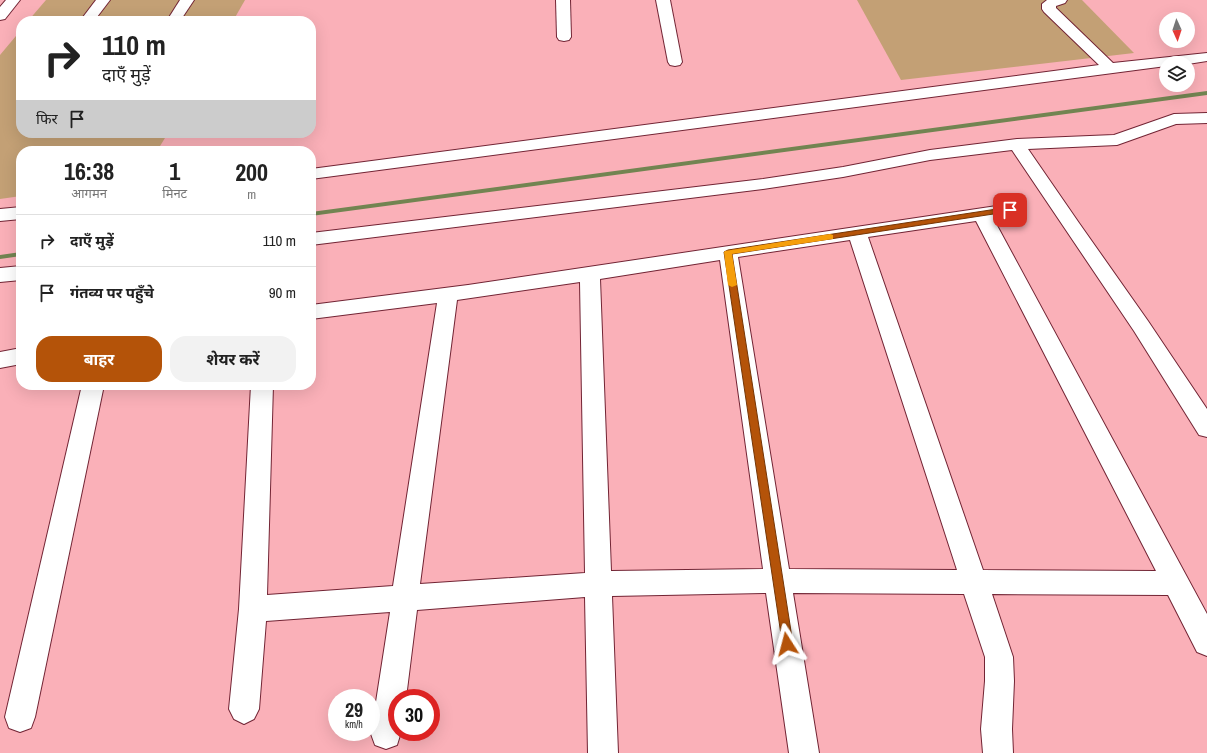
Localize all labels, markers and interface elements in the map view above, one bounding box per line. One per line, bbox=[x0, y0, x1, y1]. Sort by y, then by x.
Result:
north arrow bbox=[1159, 12, 1195, 48]
map controls bbox=[1159, 12, 1195, 92]
text: 110 m bbox=[102, 26, 166, 64]
icon: right bbox=[36, 32, 88, 84]
button: layers bbox=[1159, 56, 1195, 92]
text: दाएँ मुड़ें bbox=[102, 62, 151, 87]
text: फिर bbox=[36, 108, 58, 129]
icon: arrive bbox=[66, 108, 88, 130]
text: 16:38 bbox=[64, 155, 114, 187]
text: 1 bbox=[169, 155, 180, 187]
text: 200 bbox=[235, 156, 268, 188]
text: आगमन bbox=[71, 185, 107, 202]
text: मिनट bbox=[162, 185, 187, 202]
text: m bbox=[247, 186, 256, 203]
pin bbox=[993, 193, 1027, 227]
icon: arrive bbox=[999, 199, 1021, 221]
icon: right bbox=[36, 230, 58, 252]
text: दाएँ मुड़ें bbox=[70, 230, 114, 251]
text: 110 m bbox=[263, 230, 296, 251]
icon: arrive bbox=[36, 282, 58, 304]
text: गंतव्य पर पहुँचे bbox=[70, 282, 154, 303]
text: 90 m bbox=[269, 282, 296, 303]
button: बाहर bbox=[36, 336, 162, 382]
button: शेयर करें bbox=[170, 336, 296, 382]
position arrow bbox=[766, 623, 808, 665]
speed limit sign: 30 bbox=[388, 689, 440, 741]
text: 29 bbox=[345, 696, 363, 723]
text: km/h bbox=[345, 718, 363, 731]

